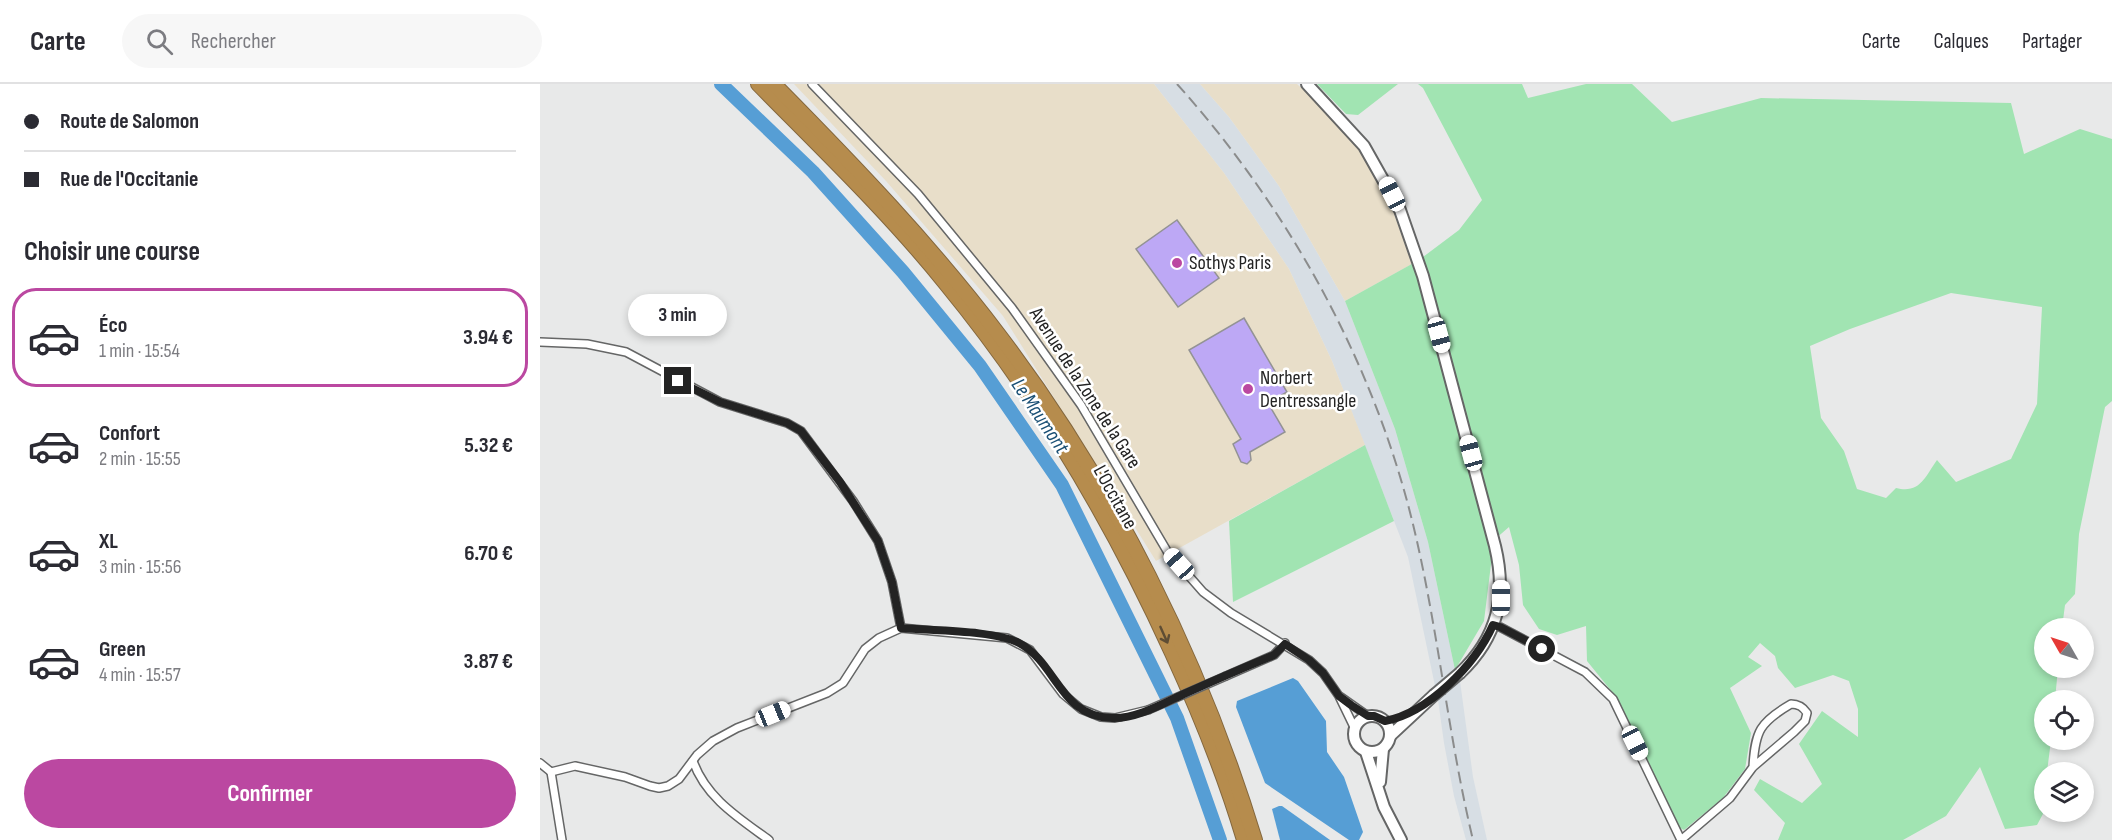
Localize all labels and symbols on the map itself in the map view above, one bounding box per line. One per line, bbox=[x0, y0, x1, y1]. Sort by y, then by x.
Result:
car bbox=[1376, 174, 1408, 214]
place label: Sothys Paris bbox=[1189, 251, 1271, 275]
marker: Sothys Paris bbox=[1170, 256, 1184, 270]
callout: 3 min bbox=[628, 294, 728, 336]
street label: Avenue de la Zone de la Gare bbox=[1023, 302, 1146, 473]
car bbox=[1426, 315, 1452, 355]
place label: Norbert Dentressangle bbox=[1260, 366, 1356, 413]
route end bbox=[664, 367, 691, 394]
water label: Le Maumont bbox=[1006, 374, 1075, 459]
marker: Norbert Dentressangle bbox=[1241, 382, 1255, 396]
car bbox=[1458, 433, 1484, 473]
street label: L'Occitane bbox=[1088, 461, 1142, 533]
car bbox=[1160, 545, 1198, 583]
car bbox=[1492, 580, 1510, 616]
north arrow bbox=[2034, 618, 2094, 678]
one-way arrow bbox=[1159, 626, 1170, 644]
route start bbox=[1528, 635, 1555, 662]
car bbox=[753, 699, 793, 729]
car bbox=[1619, 723, 1651, 763]

